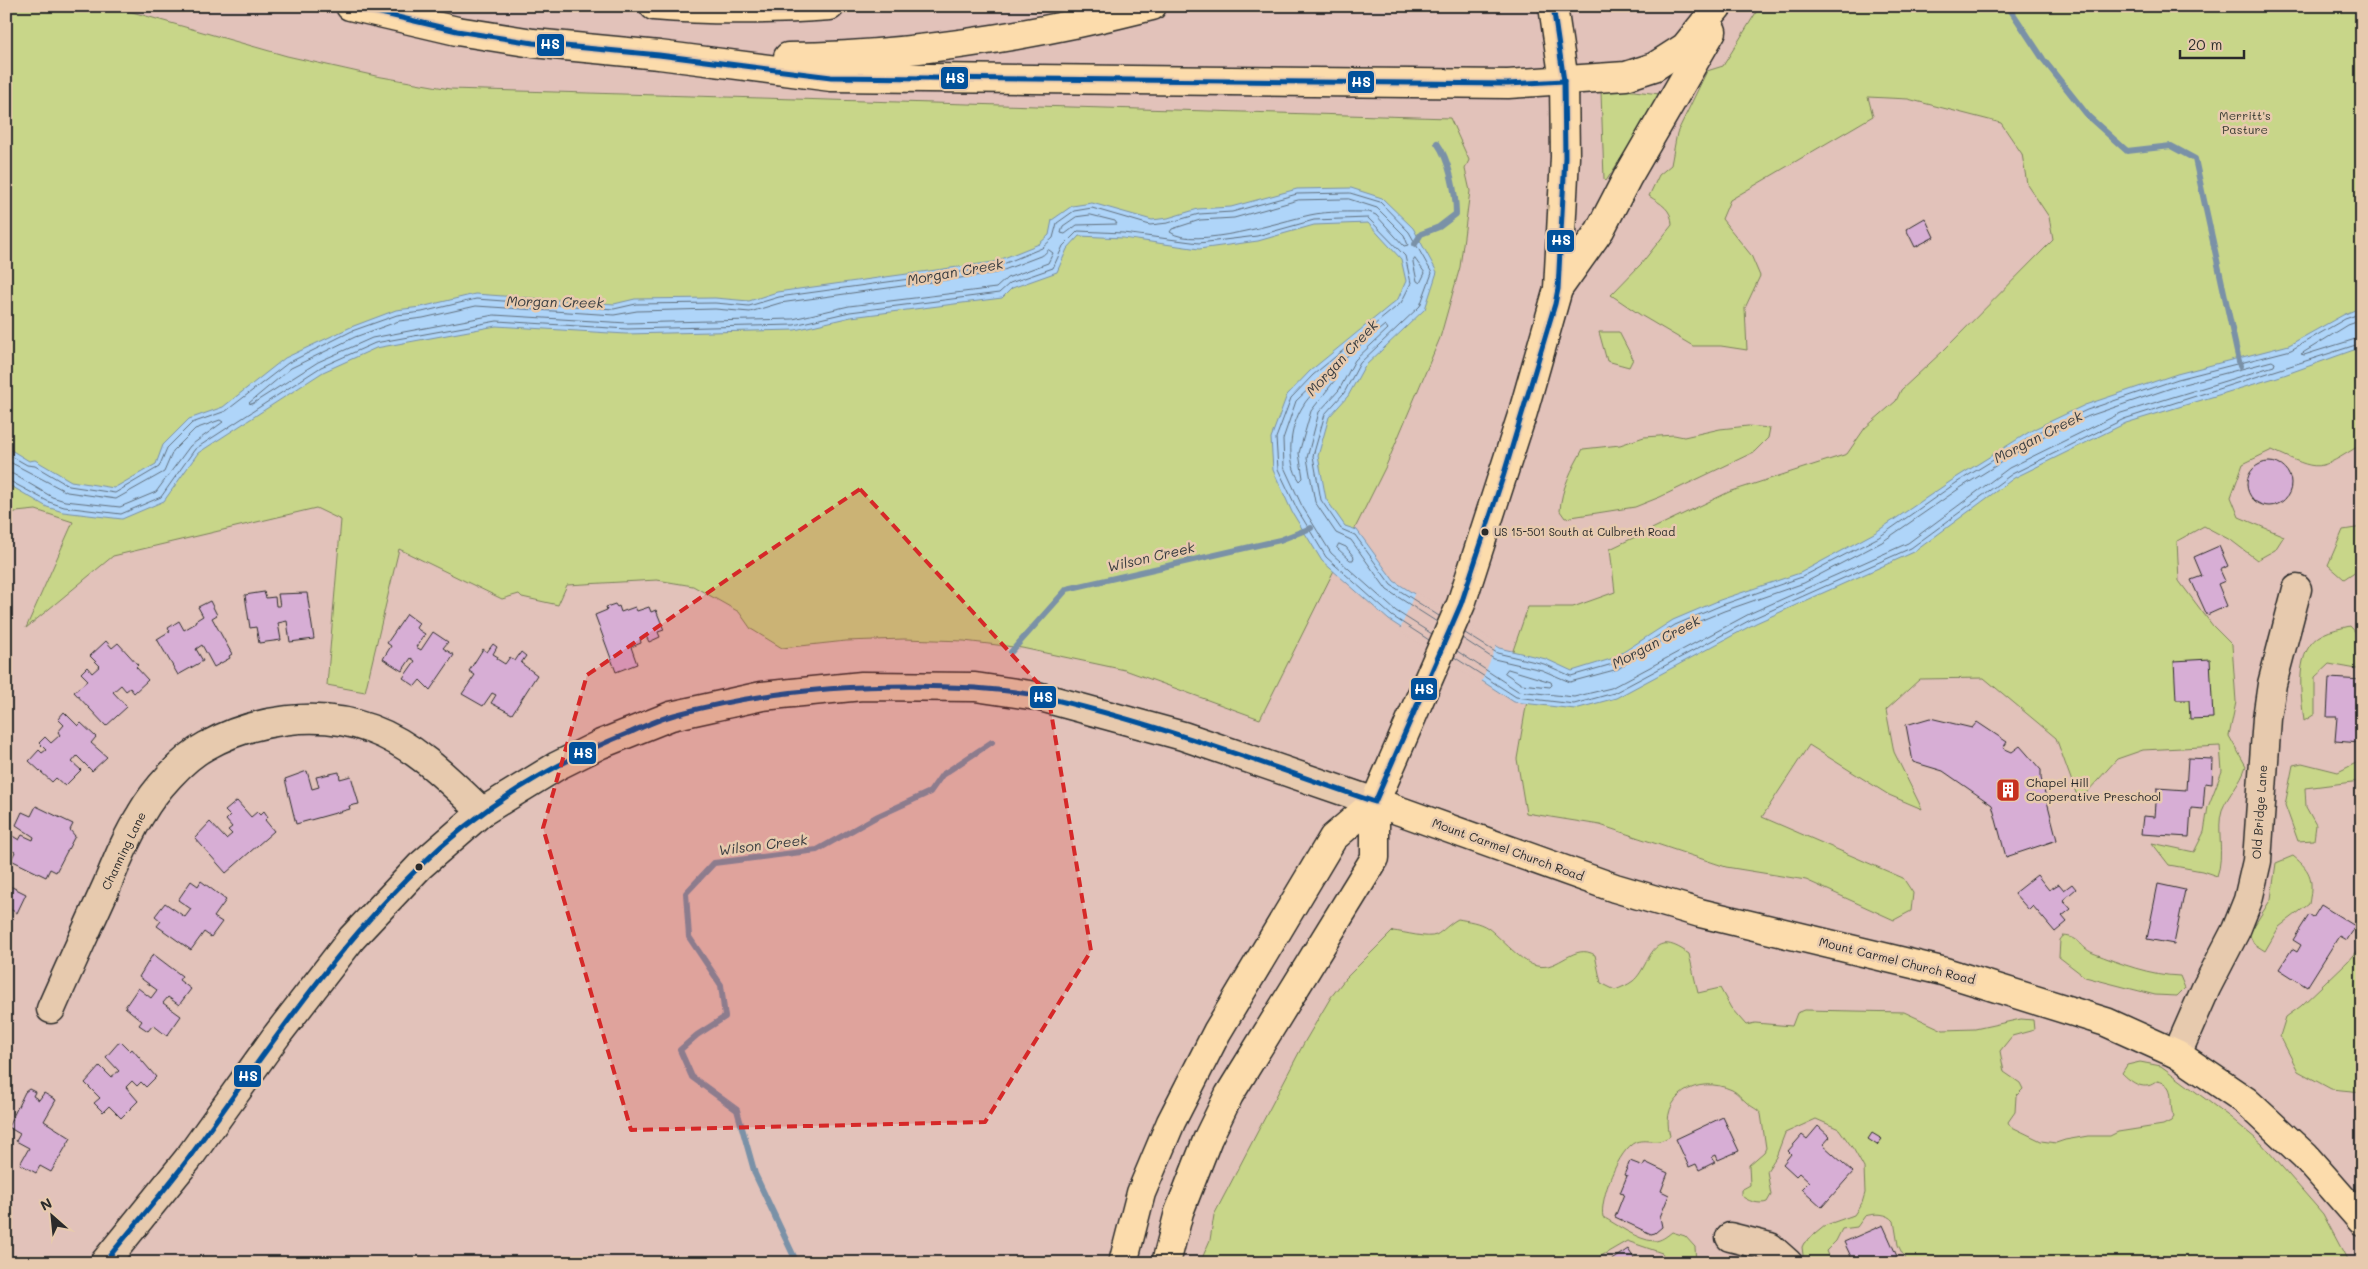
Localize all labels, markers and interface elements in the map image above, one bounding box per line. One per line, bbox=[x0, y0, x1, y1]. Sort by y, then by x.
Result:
scale bar bbox=[2180, 28, 2244, 60]
line badge: HS bbox=[536, 33, 565, 57]
text: HS bbox=[540, 34, 560, 53]
text: 20 m bbox=[2188, 34, 2222, 54]
line badge: HS bbox=[940, 66, 969, 90]
text: HS bbox=[945, 68, 965, 87]
line badge: HS bbox=[1347, 70, 1375, 94]
text: HS bbox=[1351, 72, 1371, 91]
park label: Merritt's Pasture bbox=[2219, 107, 2271, 137]
line badge: HS bbox=[1546, 229, 1575, 253]
text: HS bbox=[1551, 230, 1571, 249]
water label: Morgan Creek bbox=[905, 254, 1005, 289]
water label: Morgan Creek bbox=[506, 291, 604, 312]
water label: Morgan Creek bbox=[1301, 315, 1382, 400]
water label: Morgan Creek bbox=[1990, 406, 2086, 467]
place label: US 15-501 South at Culbreth Road bbox=[1494, 524, 1675, 539]
marker: US 15-501 South at Culbreth Road bbox=[1480, 527, 1490, 537]
water label: Wilson Creek bbox=[1105, 537, 1197, 576]
water label: Morgan Creek bbox=[1608, 610, 1704, 673]
line badge: HS bbox=[1410, 677, 1438, 701]
text: HS bbox=[1414, 679, 1434, 698]
line badge: HS bbox=[1029, 685, 1057, 709]
text: HS bbox=[1033, 687, 1053, 706]
line badge: HS bbox=[568, 741, 597, 765]
text: HS bbox=[573, 743, 593, 762]
street label: Old Bridge Lane bbox=[2248, 764, 2270, 860]
place label: Chapel Hill Cooperative Preschool bbox=[2026, 774, 2161, 804]
building icon: Chapel Hill Cooperative Preschool bbox=[1995, 777, 2021, 803]
street label: Channing Lane bbox=[97, 809, 149, 892]
street label: Mount Carmel Church Road bbox=[1430, 814, 1587, 884]
water label: Wilson Creek bbox=[717, 830, 809, 859]
unlabelled marker bbox=[414, 862, 424, 872]
street label: Mount Carmel Church Road bbox=[1817, 933, 1977, 987]
line badge: HS bbox=[233, 1064, 262, 1088]
text: HS bbox=[238, 1066, 258, 1085]
north arrow bbox=[28, 1192, 78, 1242]
text: N bbox=[37, 1193, 55, 1215]

